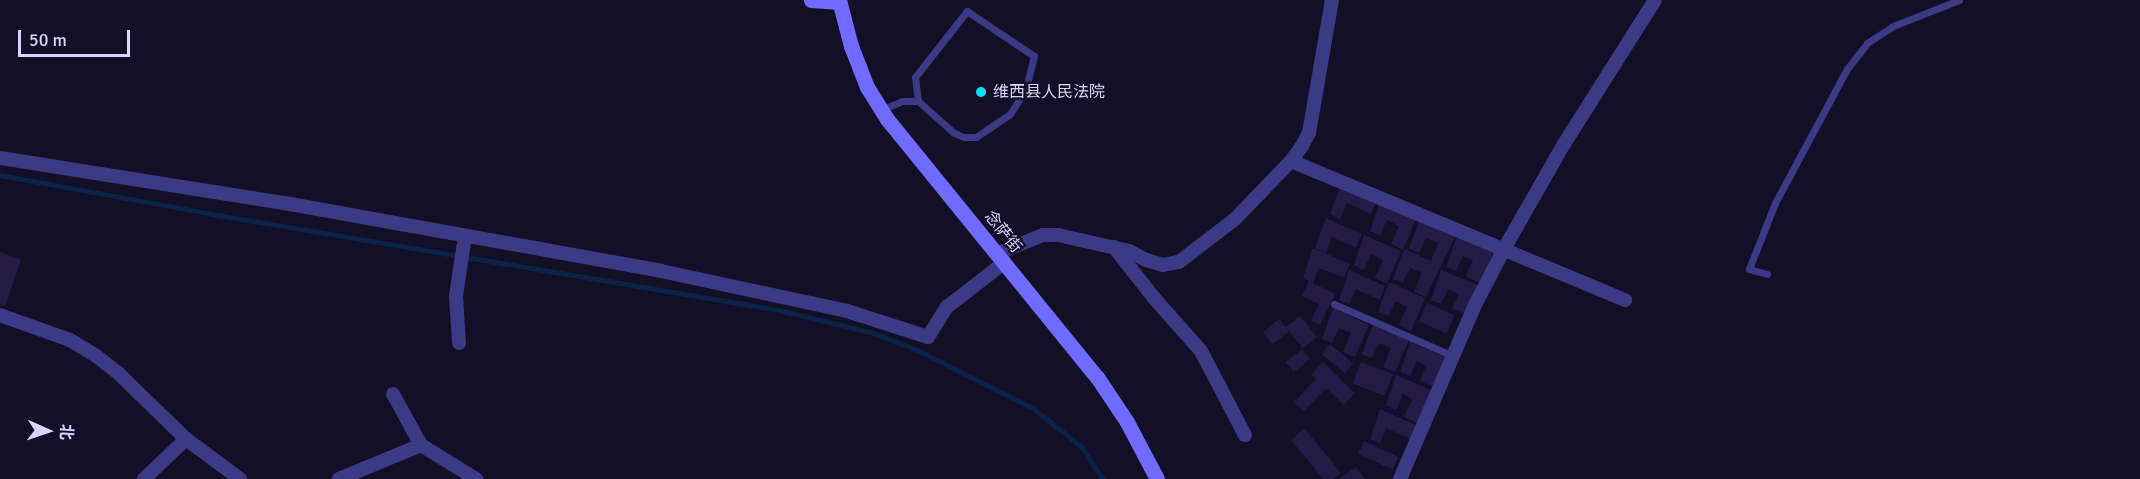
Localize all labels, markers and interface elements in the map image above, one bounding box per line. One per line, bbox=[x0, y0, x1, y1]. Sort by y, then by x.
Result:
scale bar bbox=[21, 18, 134, 56]
text: 50 m bbox=[29, 29, 67, 51]
place label: 维西县人民法院 bbox=[993, 82, 1105, 102]
marker: 维西县人民法院 bbox=[974, 85, 988, 99]
street label: 念萨街 bbox=[980, 207, 1026, 257]
north arrow bbox=[18, 401, 78, 461]
text: 北 bbox=[56, 423, 76, 440]

